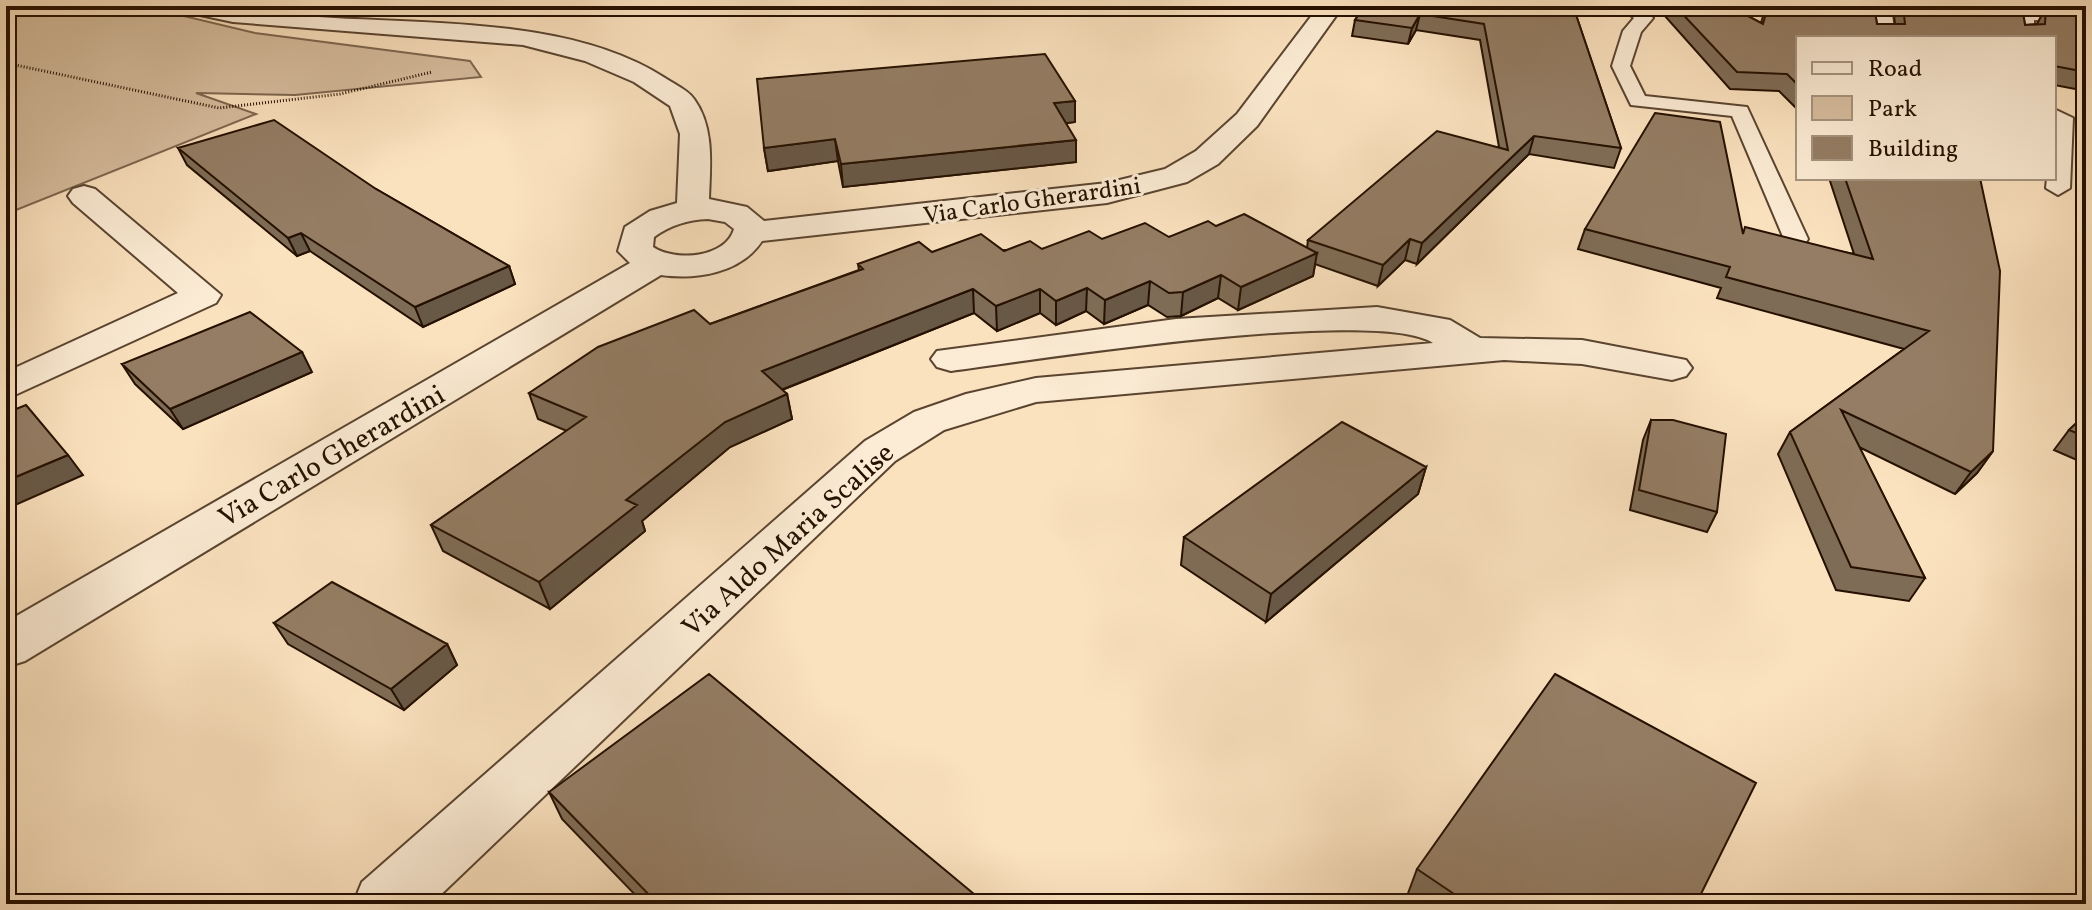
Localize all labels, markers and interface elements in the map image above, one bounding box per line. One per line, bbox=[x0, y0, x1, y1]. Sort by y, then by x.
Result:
legend bbox=[1796, 36, 2056, 180]
text: Road bbox=[1868, 53, 1922, 87]
text: Park bbox=[1868, 93, 1917, 127]
text: Building bbox=[1868, 133, 1958, 167]
street label: Via Carlo Gherardini bbox=[921, 170, 1143, 234]
street label: Via Carlo Gherardini bbox=[212, 376, 453, 538]
street label: Via Aldo Maria Scalise bbox=[674, 435, 903, 647]

